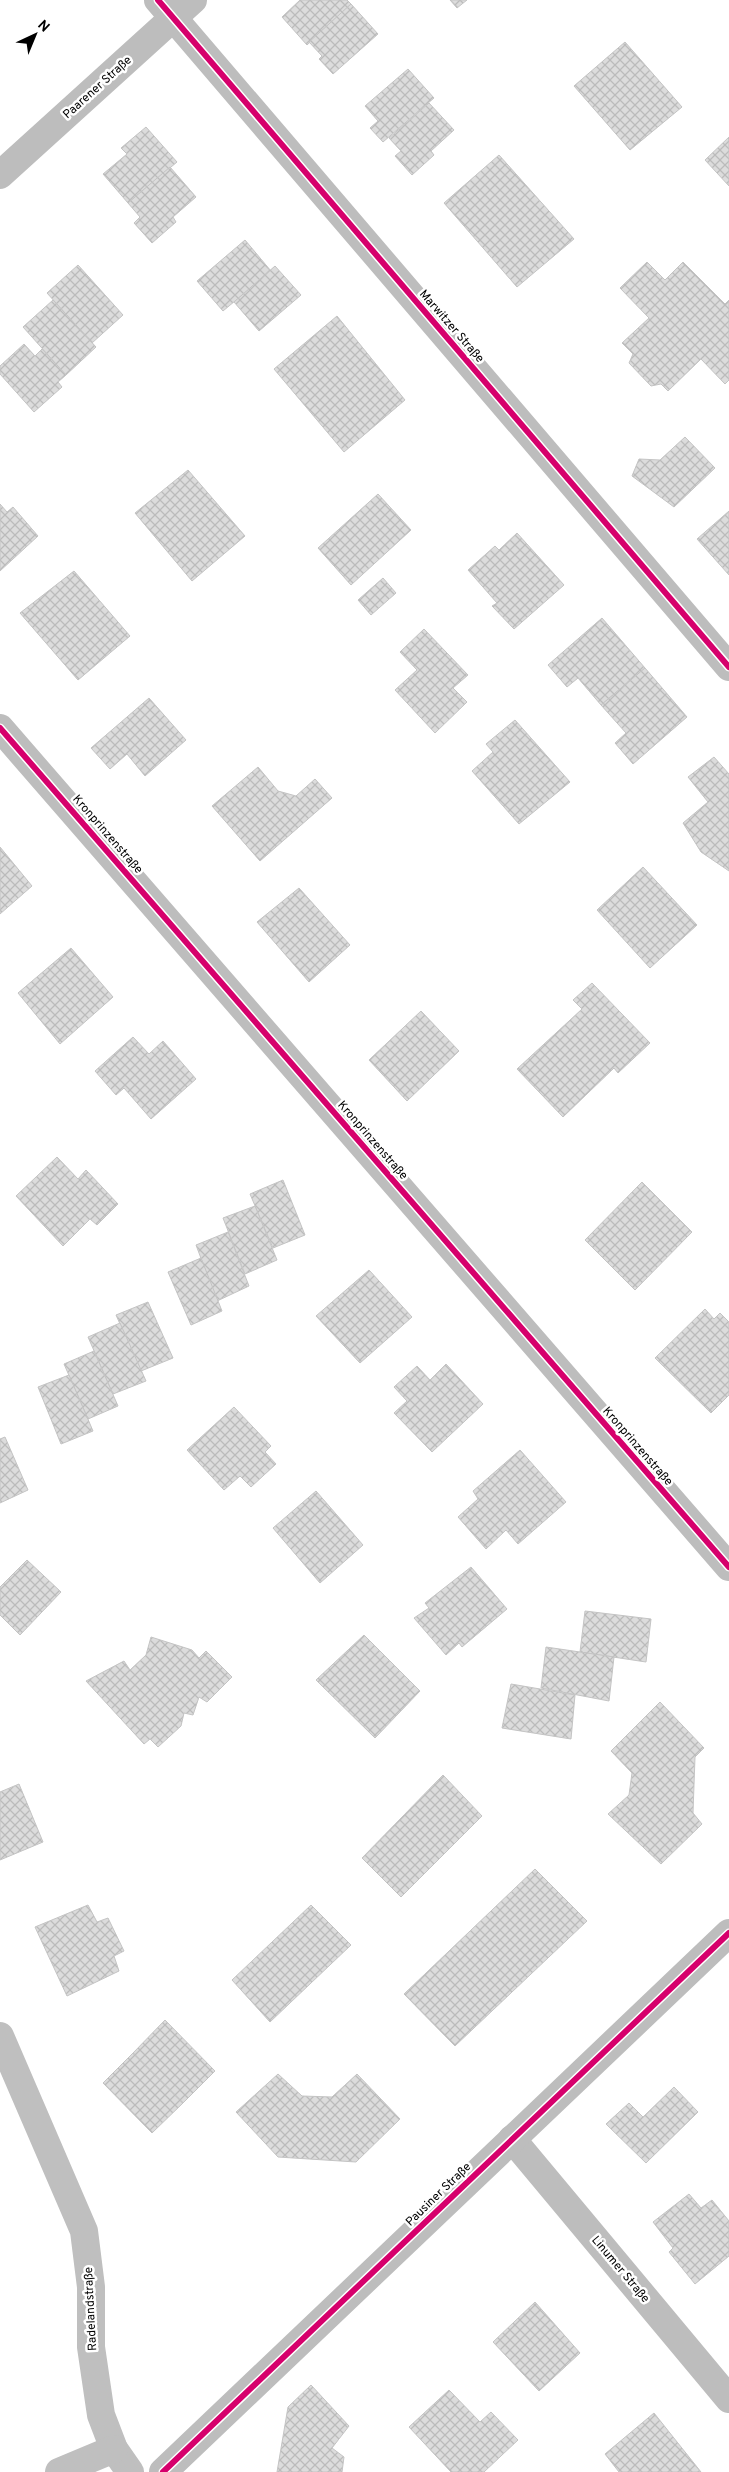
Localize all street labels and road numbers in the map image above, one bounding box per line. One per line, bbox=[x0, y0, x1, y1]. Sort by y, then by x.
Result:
street label: Paarener Straße bbox=[60, 53, 135, 123]
street label: Marwitzer Straße bbox=[415, 287, 487, 366]
street label: Kronprinzenstraße bbox=[69, 792, 146, 877]
street label: Kronprinzenstraße bbox=[334, 1098, 411, 1183]
street label: Kronprinzenstraße bbox=[599, 1404, 676, 1489]
street label: Pausiner Straße bbox=[403, 2159, 475, 2230]
street label: Linumer Straße bbox=[588, 2233, 653, 2306]
street label: Radelandstraße bbox=[81, 2266, 101, 2351]

